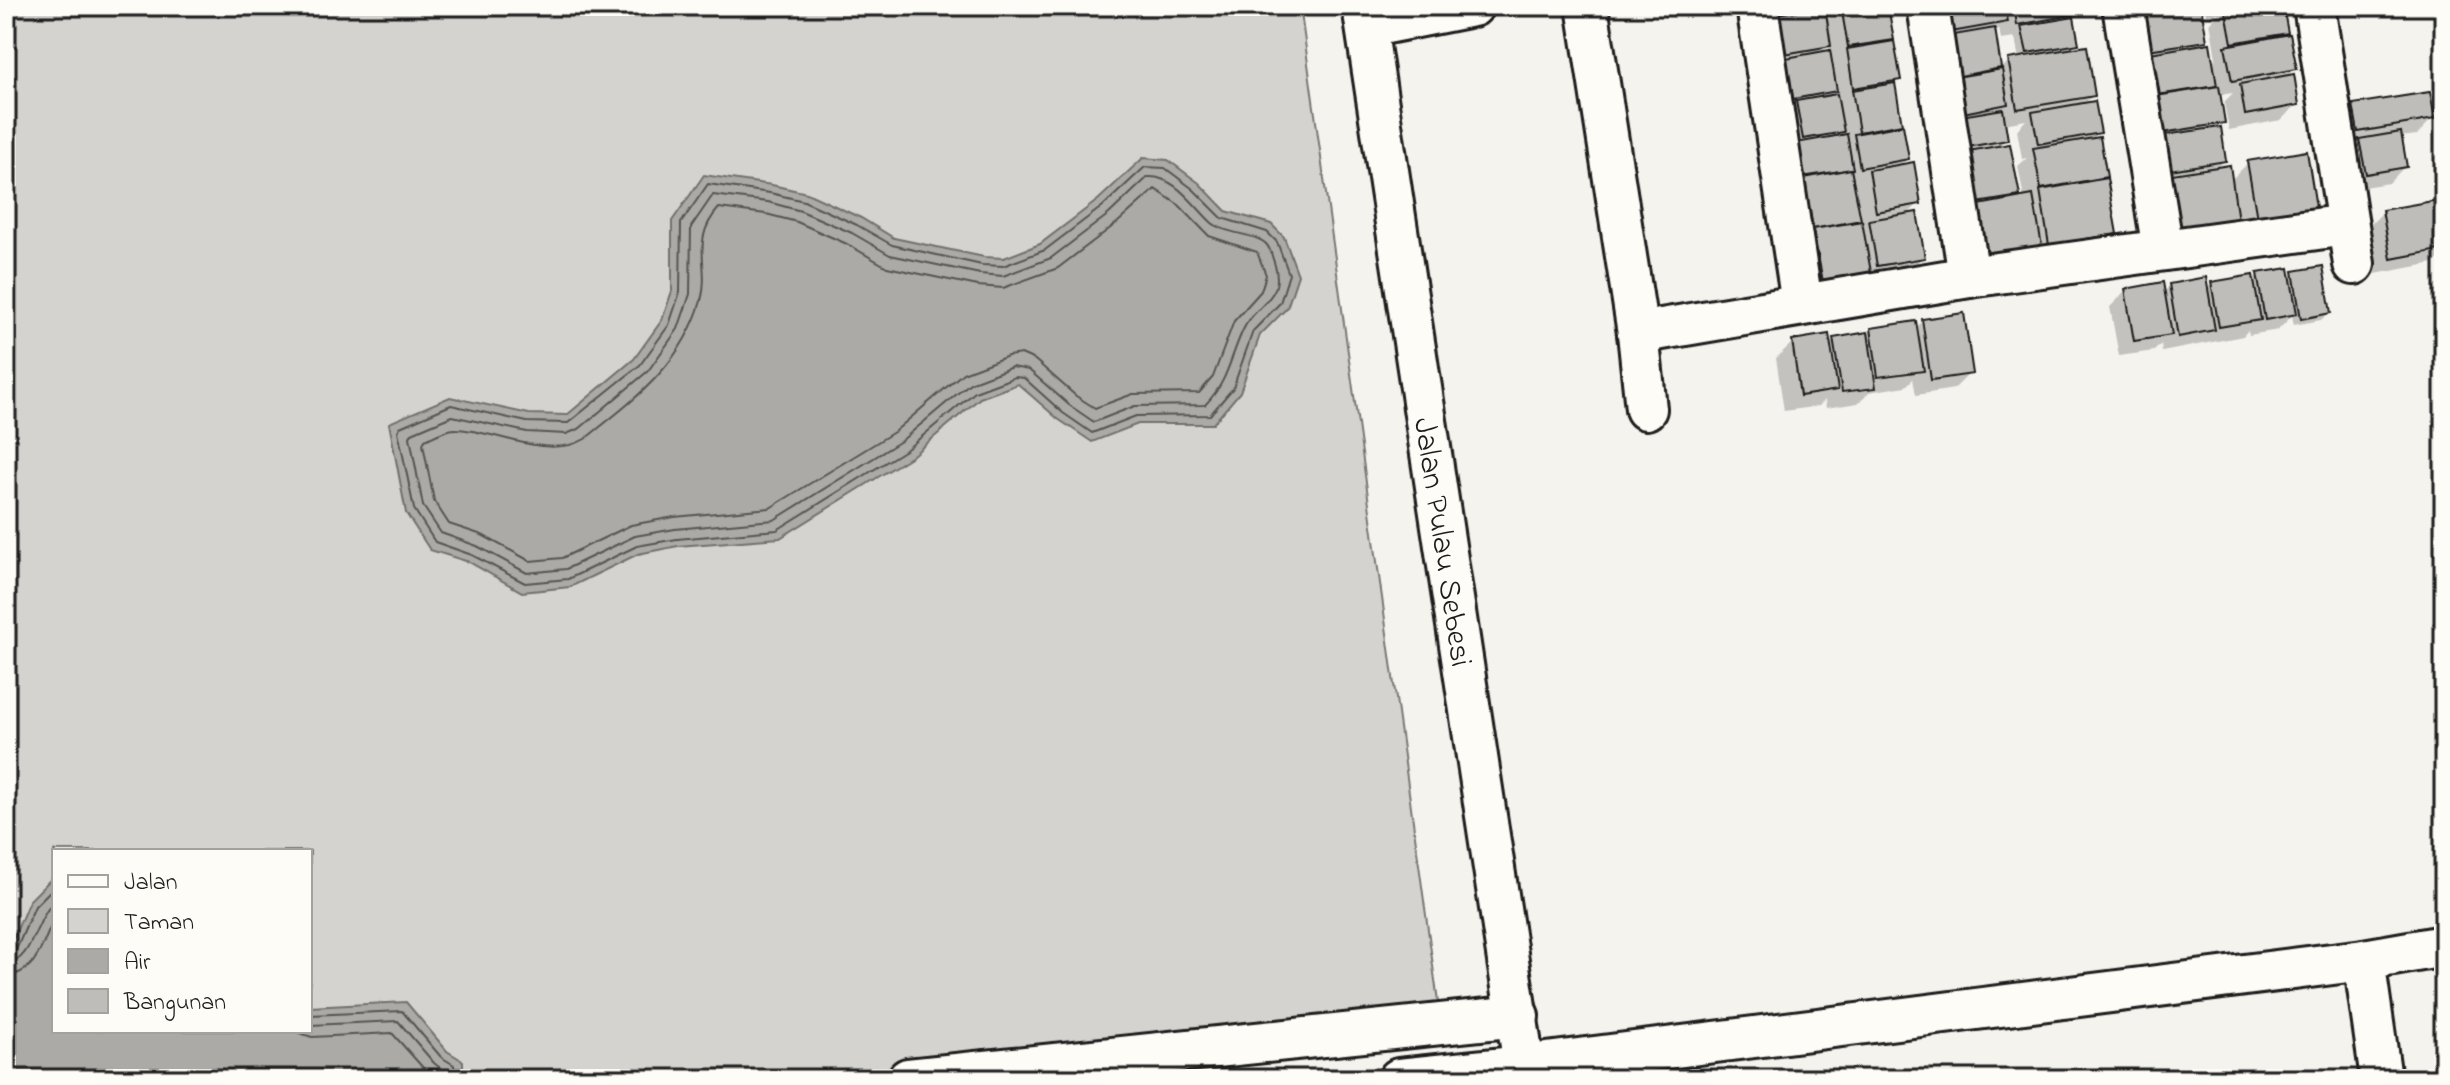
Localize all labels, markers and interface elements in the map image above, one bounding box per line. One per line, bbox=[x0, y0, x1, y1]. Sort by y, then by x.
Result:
street label: Jalan Pulau Sebesi bbox=[1399, 415, 1483, 670]
legend bbox=[52, 849, 312, 1033]
text: Jalan bbox=[124, 866, 178, 901]
text: Taman bbox=[124, 906, 194, 941]
text: Air bbox=[124, 946, 151, 981]
text: Bangunan bbox=[123, 986, 226, 1021]

